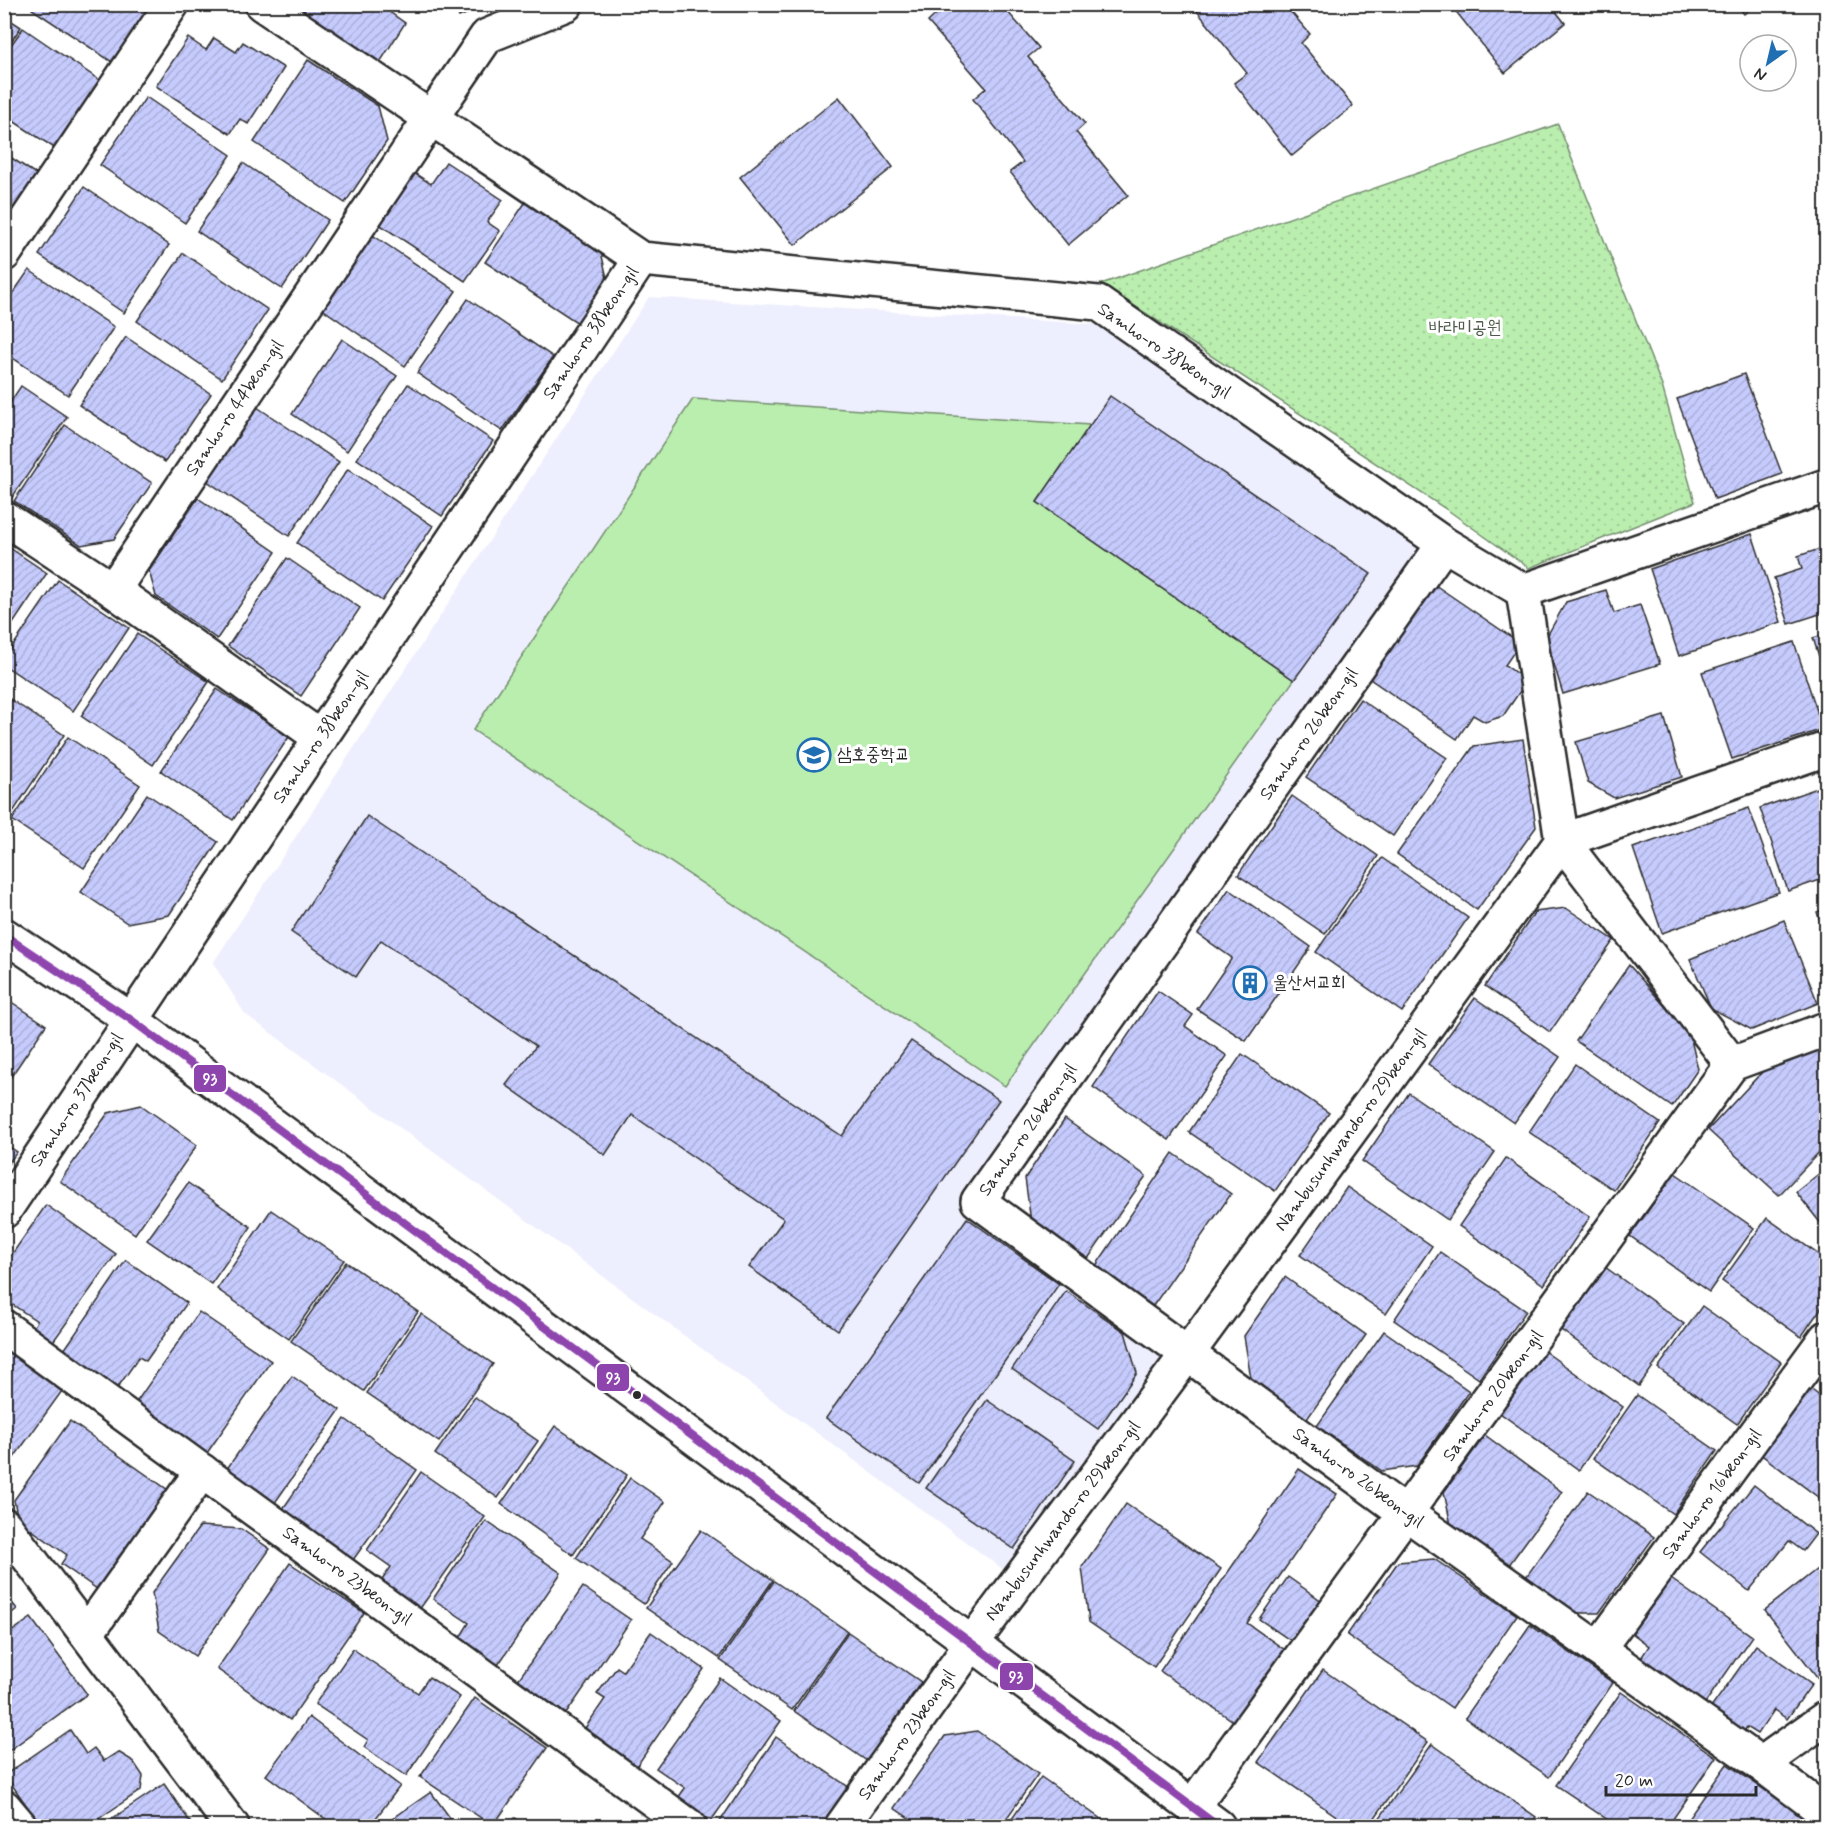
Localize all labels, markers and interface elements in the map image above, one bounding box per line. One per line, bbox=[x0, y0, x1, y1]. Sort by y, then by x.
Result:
north arrow bbox=[1738, 33, 1798, 93]
text: N bbox=[1750, 63, 1771, 86]
street label: Samho-ro 38beon-gil bbox=[537, 262, 645, 404]
street label: Samho-ro 38beon-gil bbox=[1093, 297, 1235, 405]
park label: 바라미공원 bbox=[1429, 316, 1501, 340]
street label: Samho-ro 44beon-gil bbox=[180, 335, 290, 481]
street label: Samho-ro 26beon-gil bbox=[1254, 663, 1364, 805]
street label: Samho-ro 38beon-gil bbox=[267, 666, 375, 808]
school or university icon: 삼호중학교 bbox=[796, 737, 832, 773]
place label: 삼호중학교 bbox=[837, 743, 909, 767]
building icon: 울산서교회 bbox=[1232, 965, 1268, 1001]
place label: 울산서교회 bbox=[1273, 971, 1345, 995]
street label: Nambusunhwando-ro 29beon-gil bbox=[1269, 1024, 1433, 1236]
street label: Samho-ro 37beon-gil bbox=[25, 1028, 129, 1172]
street label: Samho-ro 26beon-gil bbox=[973, 1059, 1083, 1201]
line badge: 93 bbox=[193, 1064, 227, 1093]
text: 93 bbox=[203, 1069, 218, 1090]
street label: Samho-ro 20beon-gil bbox=[1437, 1325, 1549, 1467]
line badge: 93 bbox=[596, 1363, 630, 1392]
text: 93 bbox=[606, 1368, 621, 1389]
unlabelled marker bbox=[631, 1389, 643, 1401]
street label: Nambusunhwando-ro 29beon-gil bbox=[980, 1416, 1146, 1626]
street label: Samho-ro 26beon-gil bbox=[1288, 1422, 1428, 1534]
street label: Samho-ro 16beon-gil bbox=[1656, 1424, 1768, 1564]
street label: Samho-ro 23beon-gil bbox=[277, 1521, 417, 1631]
line badge: 93 bbox=[999, 1662, 1034, 1691]
street label: Samho-ro 23beon-gil bbox=[853, 1665, 961, 1805]
text: 93 bbox=[1009, 1667, 1024, 1688]
scale bar bbox=[1606, 1759, 1756, 1797]
text: 20 m bbox=[1615, 1769, 1653, 1793]

